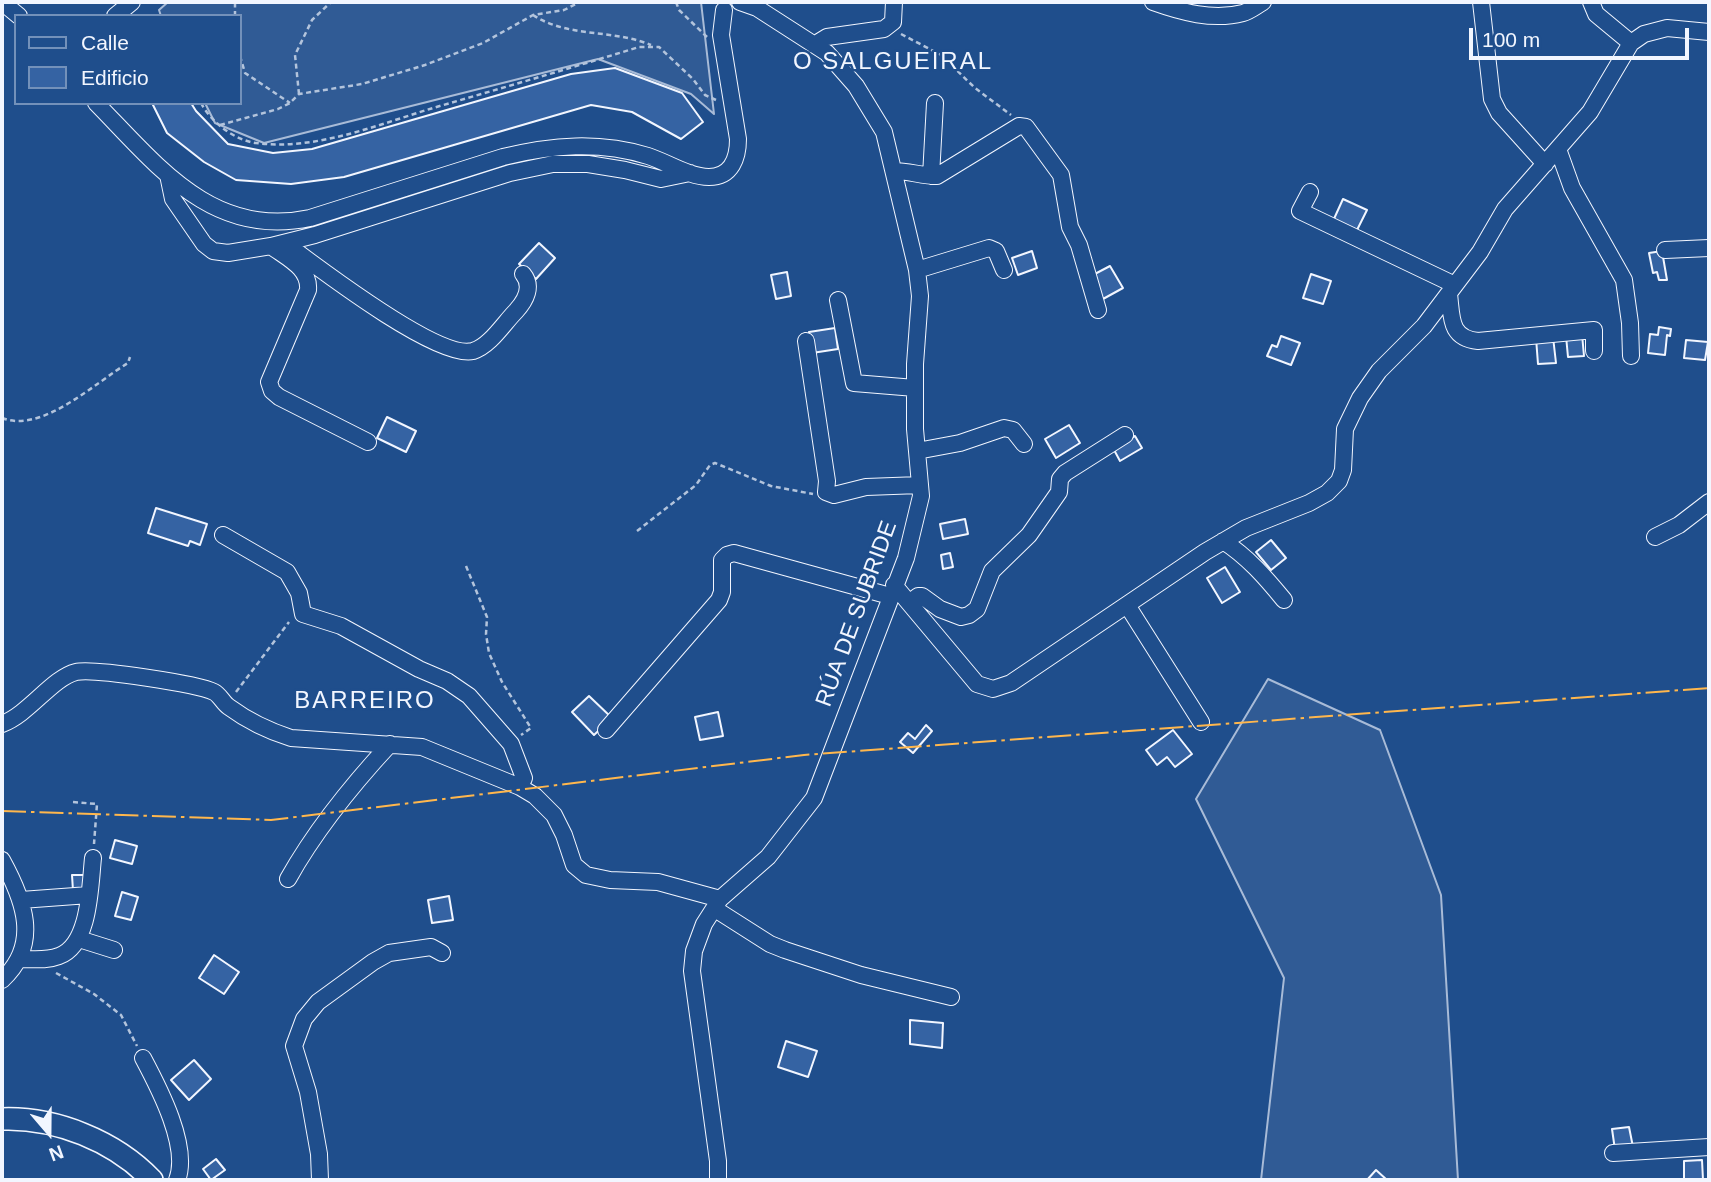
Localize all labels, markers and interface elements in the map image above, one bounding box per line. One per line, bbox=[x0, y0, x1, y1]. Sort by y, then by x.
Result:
legend bbox=[14, 14, 242, 105]
scale bar bbox=[1473, 14, 1694, 58]
text: 100 m bbox=[1482, 28, 1540, 51]
text: Calle bbox=[81, 31, 129, 54]
district label: O SALGUEIRAL bbox=[794, 48, 992, 76]
text: Edificio bbox=[81, 66, 149, 89]
street label: RÚA DE SUBRIDE bbox=[811, 517, 903, 711]
district label: BARREIRO bbox=[295, 687, 435, 715]
north arrow bbox=[14, 1098, 84, 1168]
text: N bbox=[46, 1141, 66, 1165]

